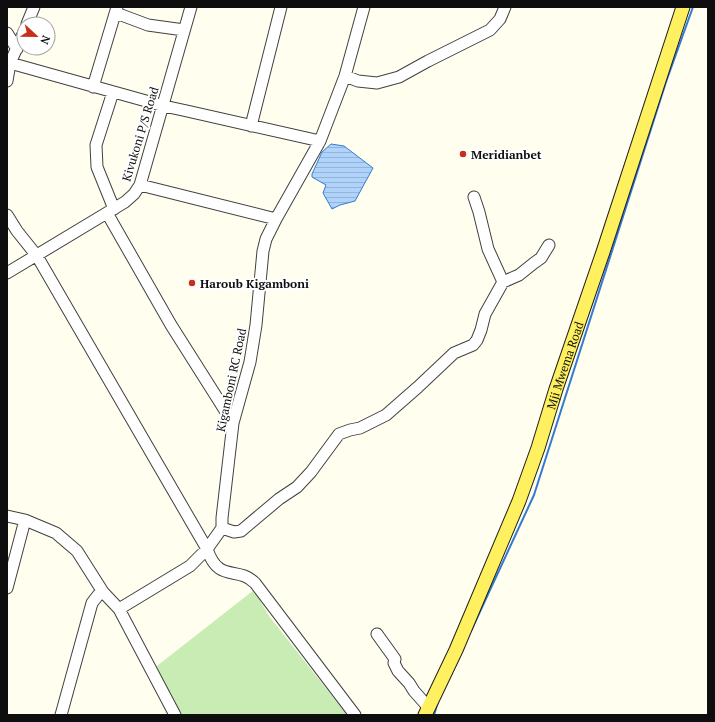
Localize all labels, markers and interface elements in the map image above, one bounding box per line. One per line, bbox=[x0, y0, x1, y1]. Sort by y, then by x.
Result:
north arrow bbox=[16, 16, 56, 56]
text: N bbox=[37, 33, 53, 47]
street label: Kivukoni P/S Road bbox=[118, 85, 162, 183]
place label: Meridianbet bbox=[471, 147, 542, 162]
marker: Meridianbet bbox=[458, 149, 468, 159]
place label: Haroub Kigamboni bbox=[200, 276, 309, 291]
marker: Haroub Kigamboni bbox=[187, 278, 197, 288]
street label: Mji Mwema Road bbox=[543, 319, 586, 411]
street label: Kigamboni RC Road bbox=[213, 326, 249, 433]

